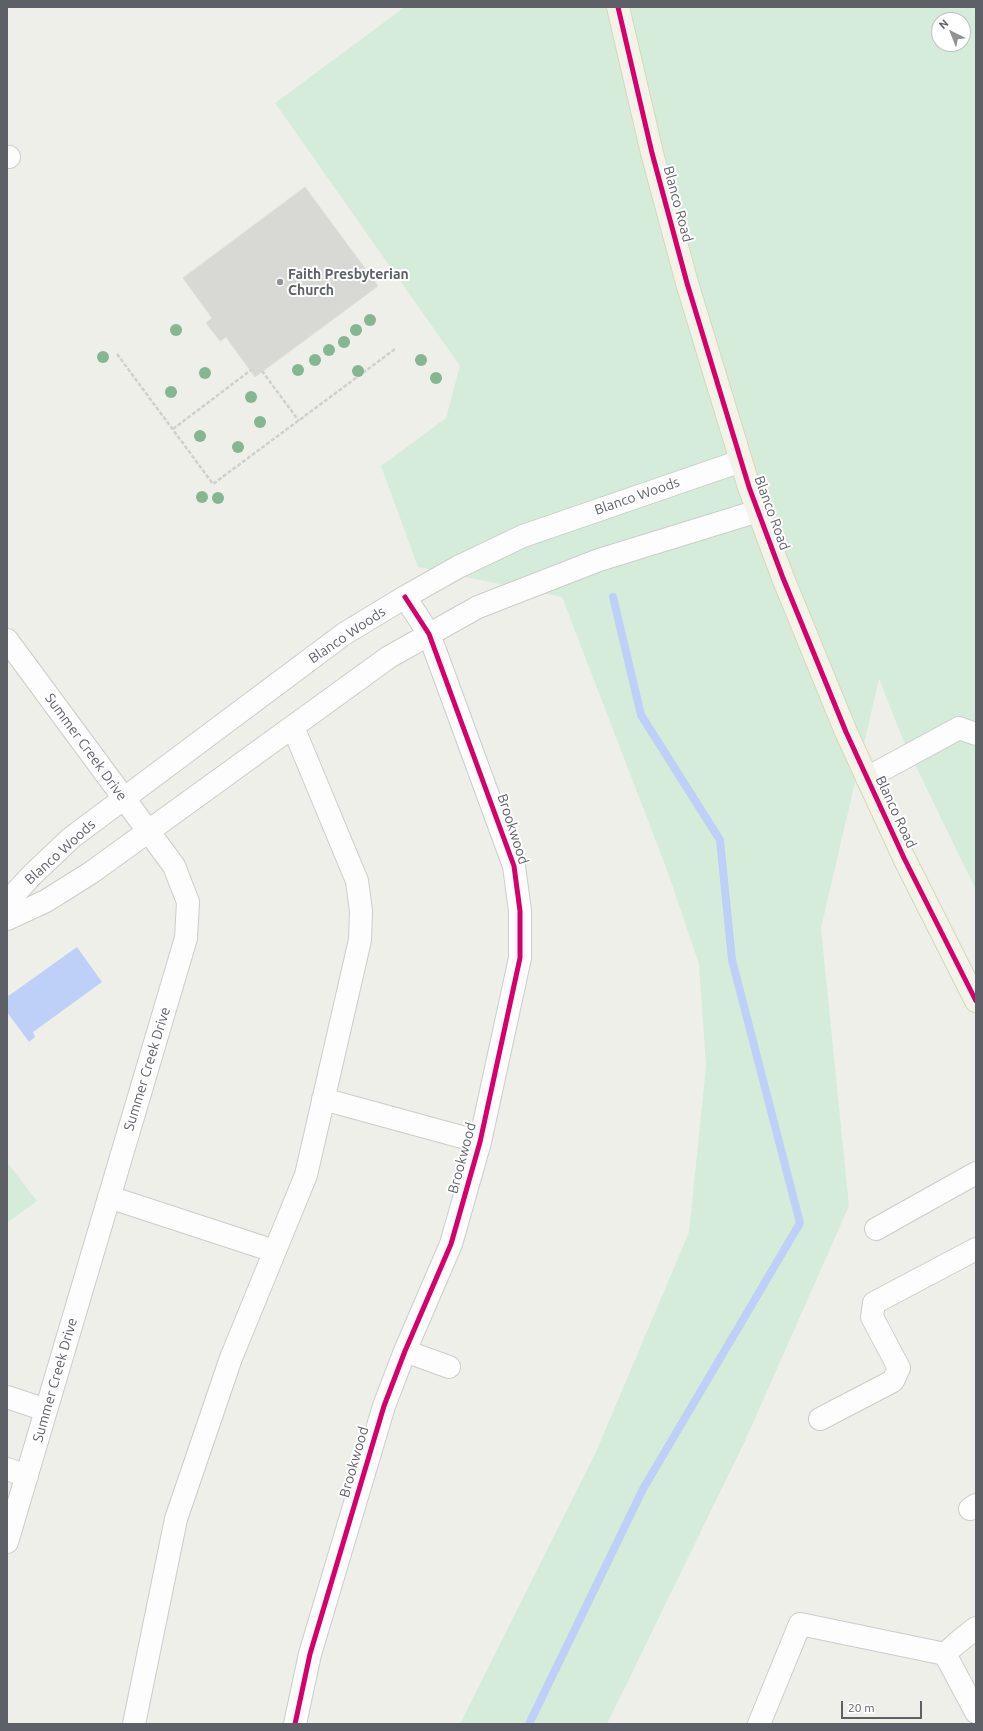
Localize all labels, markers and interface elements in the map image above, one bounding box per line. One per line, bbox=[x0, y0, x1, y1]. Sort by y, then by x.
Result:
north arrow bbox=[931, 12, 971, 52]
text: N bbox=[936, 17, 951, 31]
street label: Blanco Road bbox=[660, 164, 696, 244]
place label: Faith Presbyterian Church bbox=[288, 266, 409, 298]
marker: Faith Presbyterian Church bbox=[275, 277, 285, 287]
street label: Blanco Woods bbox=[592, 474, 682, 518]
street label: Blanco Road bbox=[751, 474, 793, 552]
street label: Blanco Woods bbox=[305, 603, 389, 667]
street label: Summer Creek Drive bbox=[41, 690, 131, 804]
street label: Blanco Road bbox=[872, 773, 920, 851]
street label: Brookwood bbox=[494, 792, 532, 866]
street label: Blanco Woods bbox=[21, 816, 99, 888]
street label: Summer Creek Drive bbox=[120, 1005, 174, 1133]
street label: Brookwood bbox=[444, 1121, 480, 1195]
street label: Summer Creek Drive bbox=[29, 1316, 81, 1444]
street label: Brookwood bbox=[336, 1425, 372, 1499]
scale bar bbox=[843, 1693, 924, 1719]
text: 20 m bbox=[848, 1701, 875, 1714]

